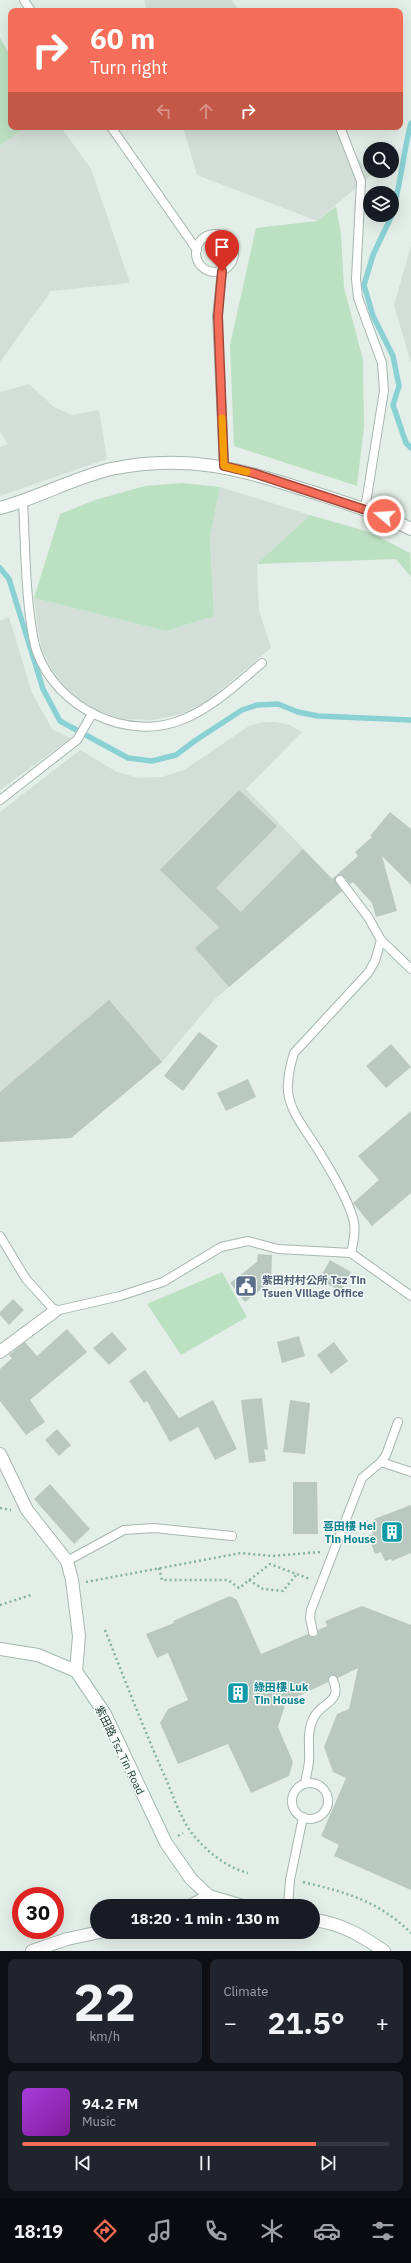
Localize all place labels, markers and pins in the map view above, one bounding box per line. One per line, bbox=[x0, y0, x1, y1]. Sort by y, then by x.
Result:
pin bbox=[205, 230, 239, 271]
public building icon: 紫田村村公所 Tsz Tin Tsuen Village Office bbox=[233, 1273, 259, 1299]
place label: 紫田村村公所 Tsz Tin Tsuen Village Office bbox=[262, 1273, 366, 1300]
place label: 喜田樓 Hei Tin House bbox=[323, 1519, 376, 1546]
building icon: 喜田樓 Hei Tin House bbox=[379, 1519, 405, 1545]
building icon: 綠田樓 Luk Tin House bbox=[225, 1680, 251, 1706]
place label: 綠田樓 Luk Tin House bbox=[254, 1680, 309, 1707]

